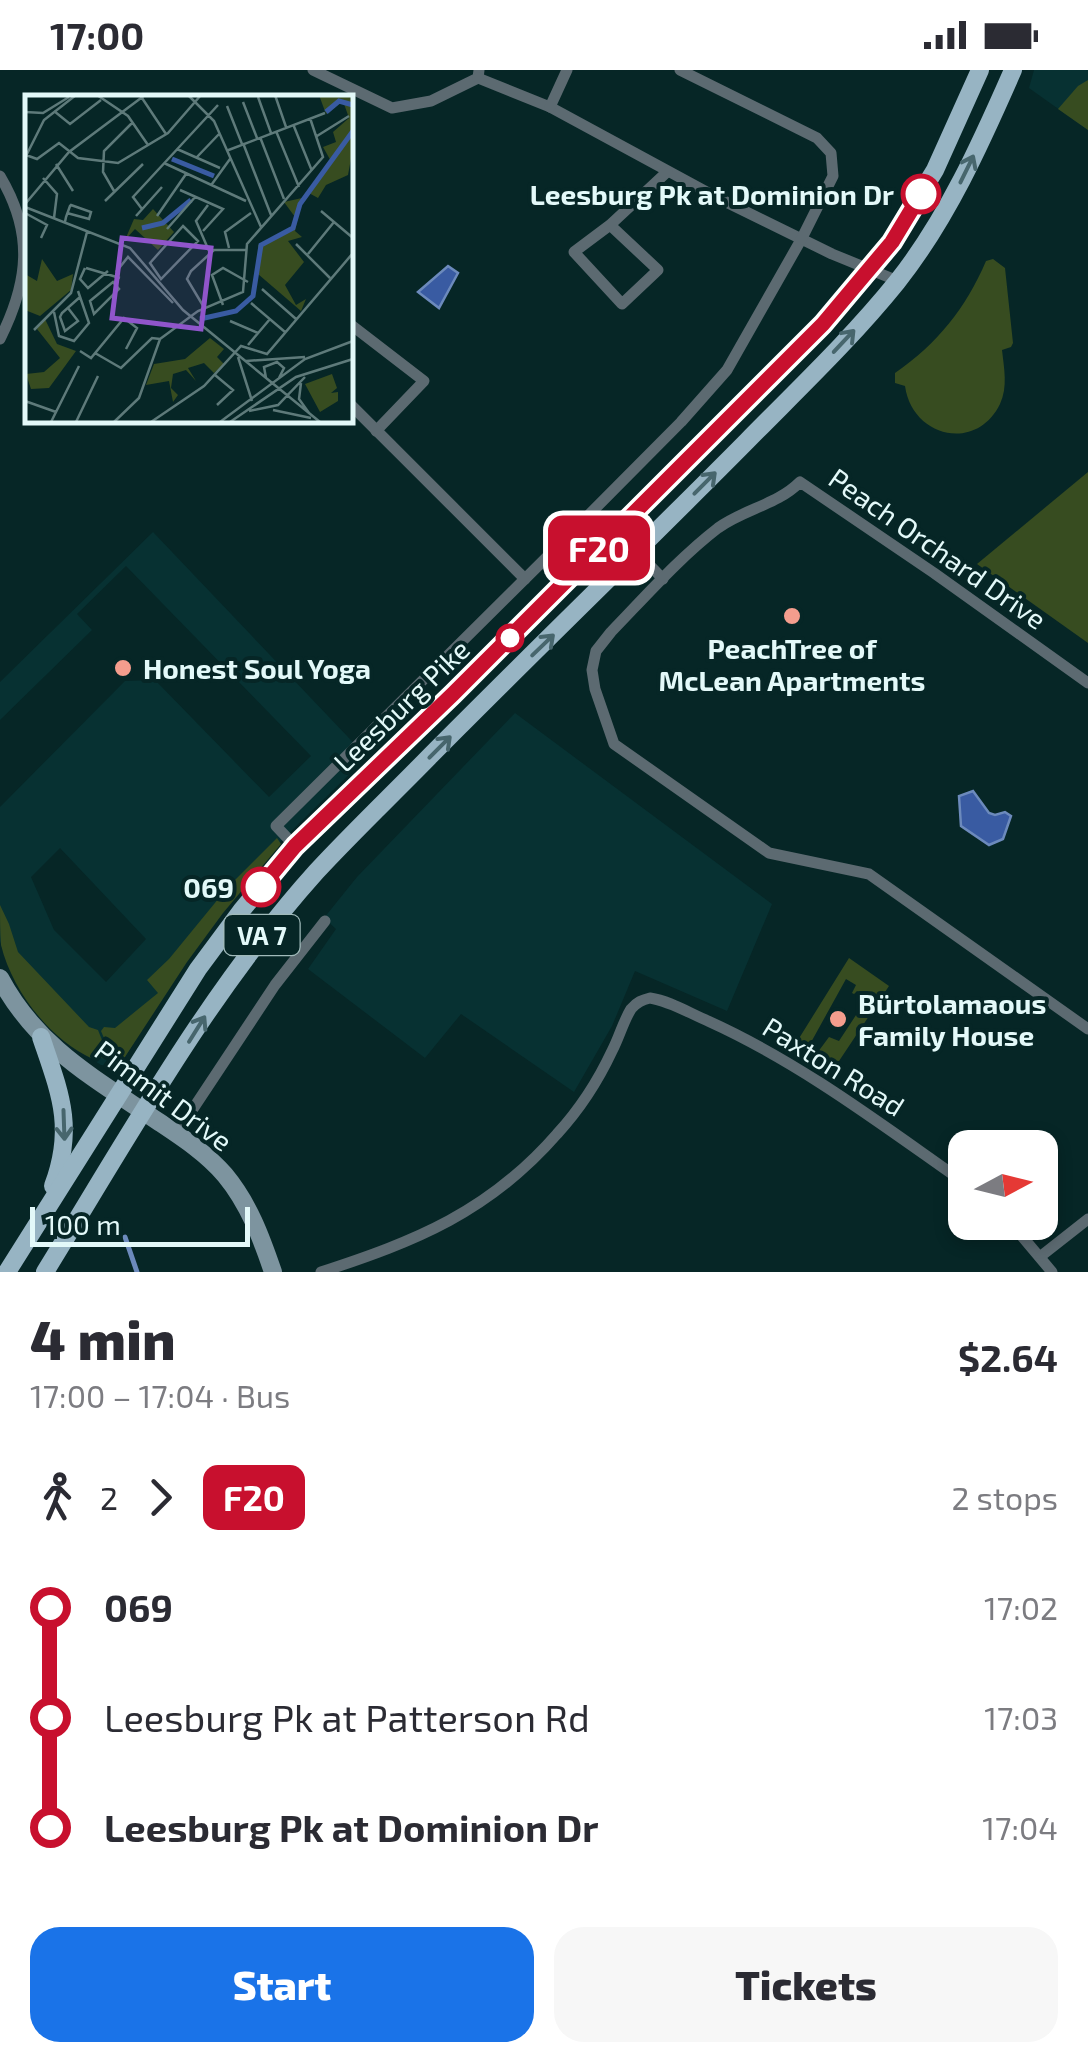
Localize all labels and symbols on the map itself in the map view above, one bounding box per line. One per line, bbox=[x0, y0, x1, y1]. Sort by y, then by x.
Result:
inset map bbox=[25, 95, 352, 422]
one-way arrow bbox=[959, 154, 978, 184]
marker: Leesburg Pk at Dominion Dr bbox=[902, 175, 940, 213]
place label: Leesburg Pk at Dominion Dr bbox=[530, 177, 894, 211]
one-way arrow bbox=[832, 329, 855, 354]
street label: Peach Orchard Drive bbox=[823, 460, 1053, 636]
one-way arrow bbox=[693, 471, 717, 495]
line badge: F20 bbox=[542, 516, 656, 580]
marker: PeachTree of McLean Apartments bbox=[781, 605, 803, 627]
unlabelled marker bbox=[497, 625, 523, 651]
place label: PeachTree of McLean Apartments bbox=[659, 631, 925, 697]
street label: Leesburg Pike bbox=[326, 632, 476, 778]
one-way arrow bbox=[530, 633, 554, 657]
place label: Honest Soul Yoga bbox=[143, 651, 371, 685]
marker: Honest Soul Yoga bbox=[112, 657, 134, 679]
one-way arrow bbox=[427, 735, 451, 759]
marker: 069 bbox=[242, 868, 280, 906]
place label: 069 bbox=[183, 870, 234, 904]
road number: VA 7 bbox=[224, 915, 300, 955]
place label: Bürtolamaous Family House bbox=[858, 986, 1046, 1052]
marker: Bürtolamaous Family House bbox=[827, 1008, 849, 1030]
street label: Paxton Road bbox=[757, 1009, 911, 1123]
one-way arrow bbox=[186, 1015, 207, 1044]
street label: Pimmit Drive bbox=[89, 1032, 239, 1158]
one-way arrow bbox=[54, 1108, 73, 1140]
north arrow bbox=[948, 1130, 1058, 1240]
scale bar bbox=[30, 1202, 250, 1246]

